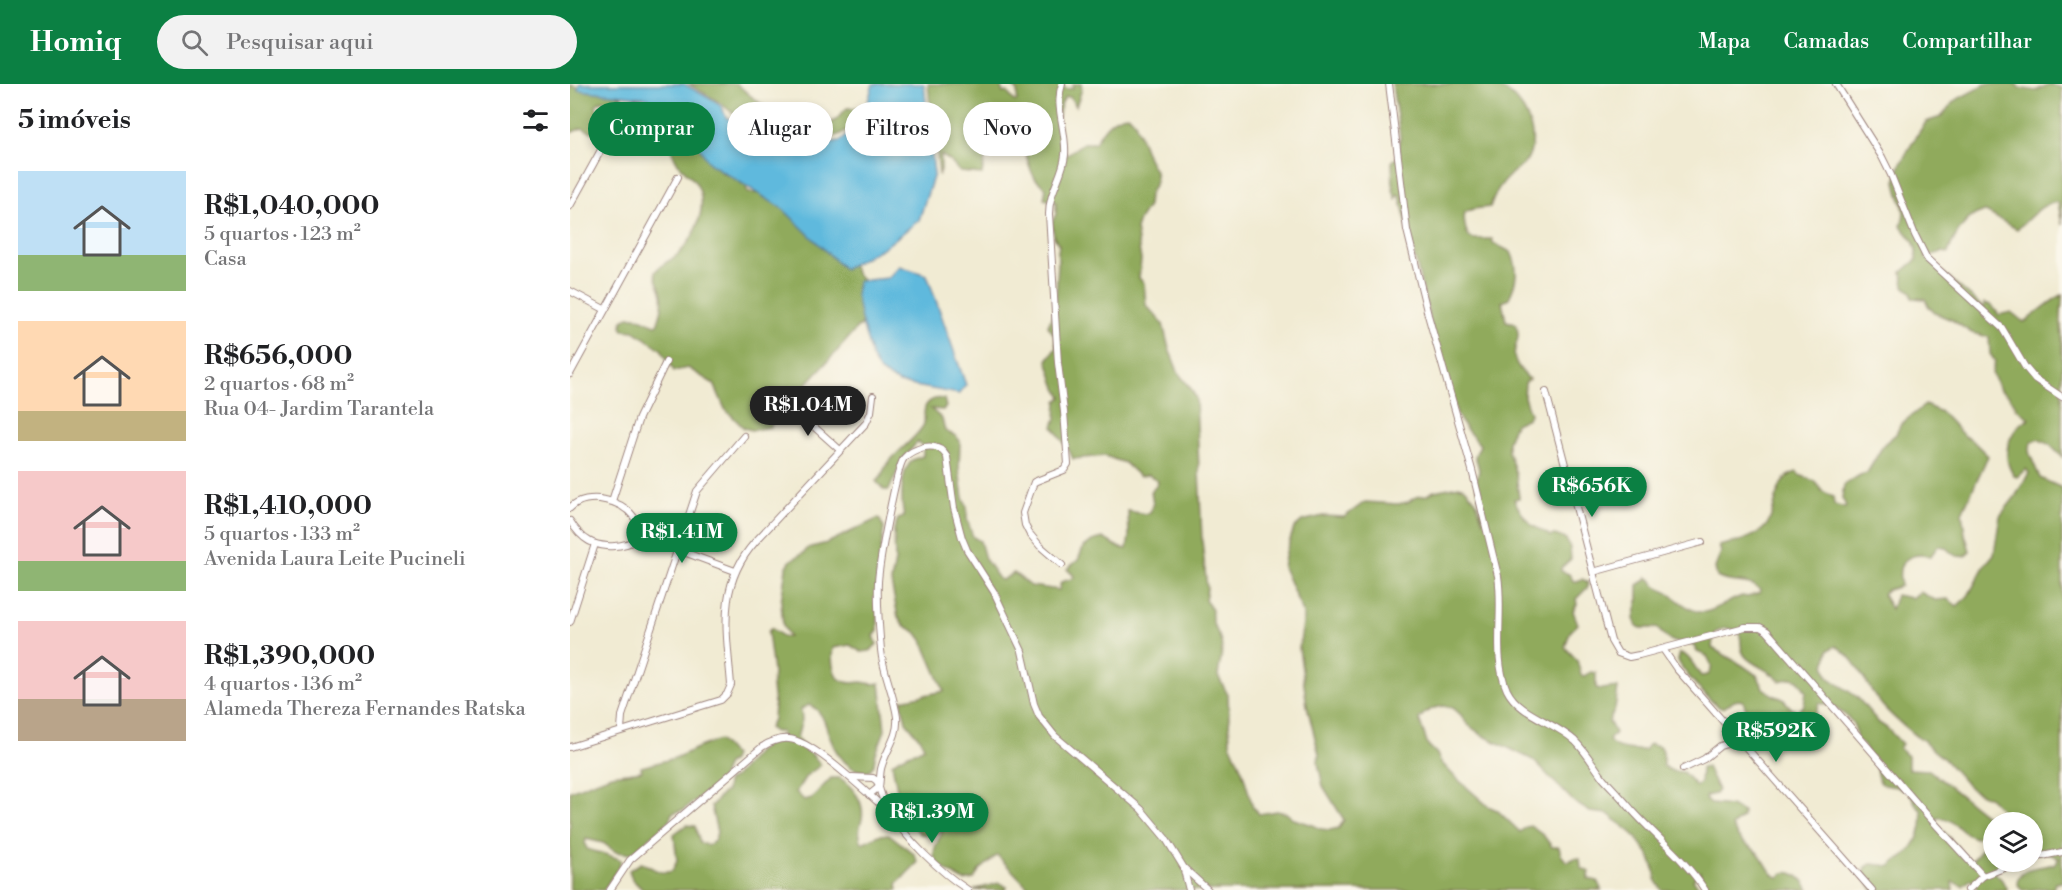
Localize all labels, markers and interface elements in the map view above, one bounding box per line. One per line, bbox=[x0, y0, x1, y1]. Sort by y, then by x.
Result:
search box bbox=[157, 15, 577, 69]
text: Homiq bbox=[30, 25, 121, 60]
icon: search bbox=[178, 26, 211, 59]
text: Pesquisar aqui bbox=[226, 29, 374, 56]
text: Mapa bbox=[1698, 29, 1750, 55]
text: Camadas bbox=[1783, 29, 1869, 55]
text: Compartilhar bbox=[1902, 29, 2032, 55]
chip: Comprar bbox=[588, 102, 715, 156]
chip: Alugar bbox=[727, 102, 833, 156]
chip: Filtros bbox=[845, 102, 951, 156]
chip: Novo bbox=[963, 102, 1053, 156]
text: 5 imóveis bbox=[18, 104, 131, 136]
icon: filters bbox=[519, 104, 552, 137]
text: R$1,040,000 bbox=[204, 190, 379, 222]
icon: home bbox=[66, 195, 138, 267]
text: 5 quartos · 123 m² bbox=[204, 222, 361, 247]
text: Casa bbox=[204, 247, 247, 272]
text: R$656,000 bbox=[204, 340, 352, 372]
icon: home bbox=[66, 345, 138, 417]
text: 2 quartos · 68 m² bbox=[204, 372, 354, 397]
pin: R$1.04M bbox=[753, 386, 863, 437]
text: R$1.04M bbox=[764, 393, 852, 418]
text: Rua 04- Jardim Tarantela bbox=[204, 397, 434, 422]
pin: R$656K bbox=[1543, 467, 1641, 518]
text: R$656K bbox=[1552, 474, 1632, 499]
text: R$1,410,000 bbox=[204, 490, 372, 522]
icon: home bbox=[66, 495, 138, 567]
pin: R$1.41M bbox=[627, 513, 737, 564]
text: R$1.41M bbox=[640, 520, 724, 545]
text: 5 quartos · 133 m² bbox=[204, 522, 360, 547]
text: Avenida Laura Leite Pucineli bbox=[204, 547, 466, 572]
text: R$1,390,000 bbox=[204, 640, 375, 672]
icon: home bbox=[66, 645, 138, 717]
text: 4 quartos · 136 m² bbox=[204, 672, 362, 697]
text: Alameda Thereza Fernandes Ratska bbox=[204, 697, 526, 722]
pin: R$592K bbox=[1727, 712, 1825, 763]
text: R$592K bbox=[1736, 719, 1816, 744]
pin: R$1.39M bbox=[877, 793, 987, 844]
text: R$1.39M bbox=[889, 800, 975, 825]
map controls bbox=[1983, 812, 2043, 872]
button: layers bbox=[1983, 812, 2043, 872]

